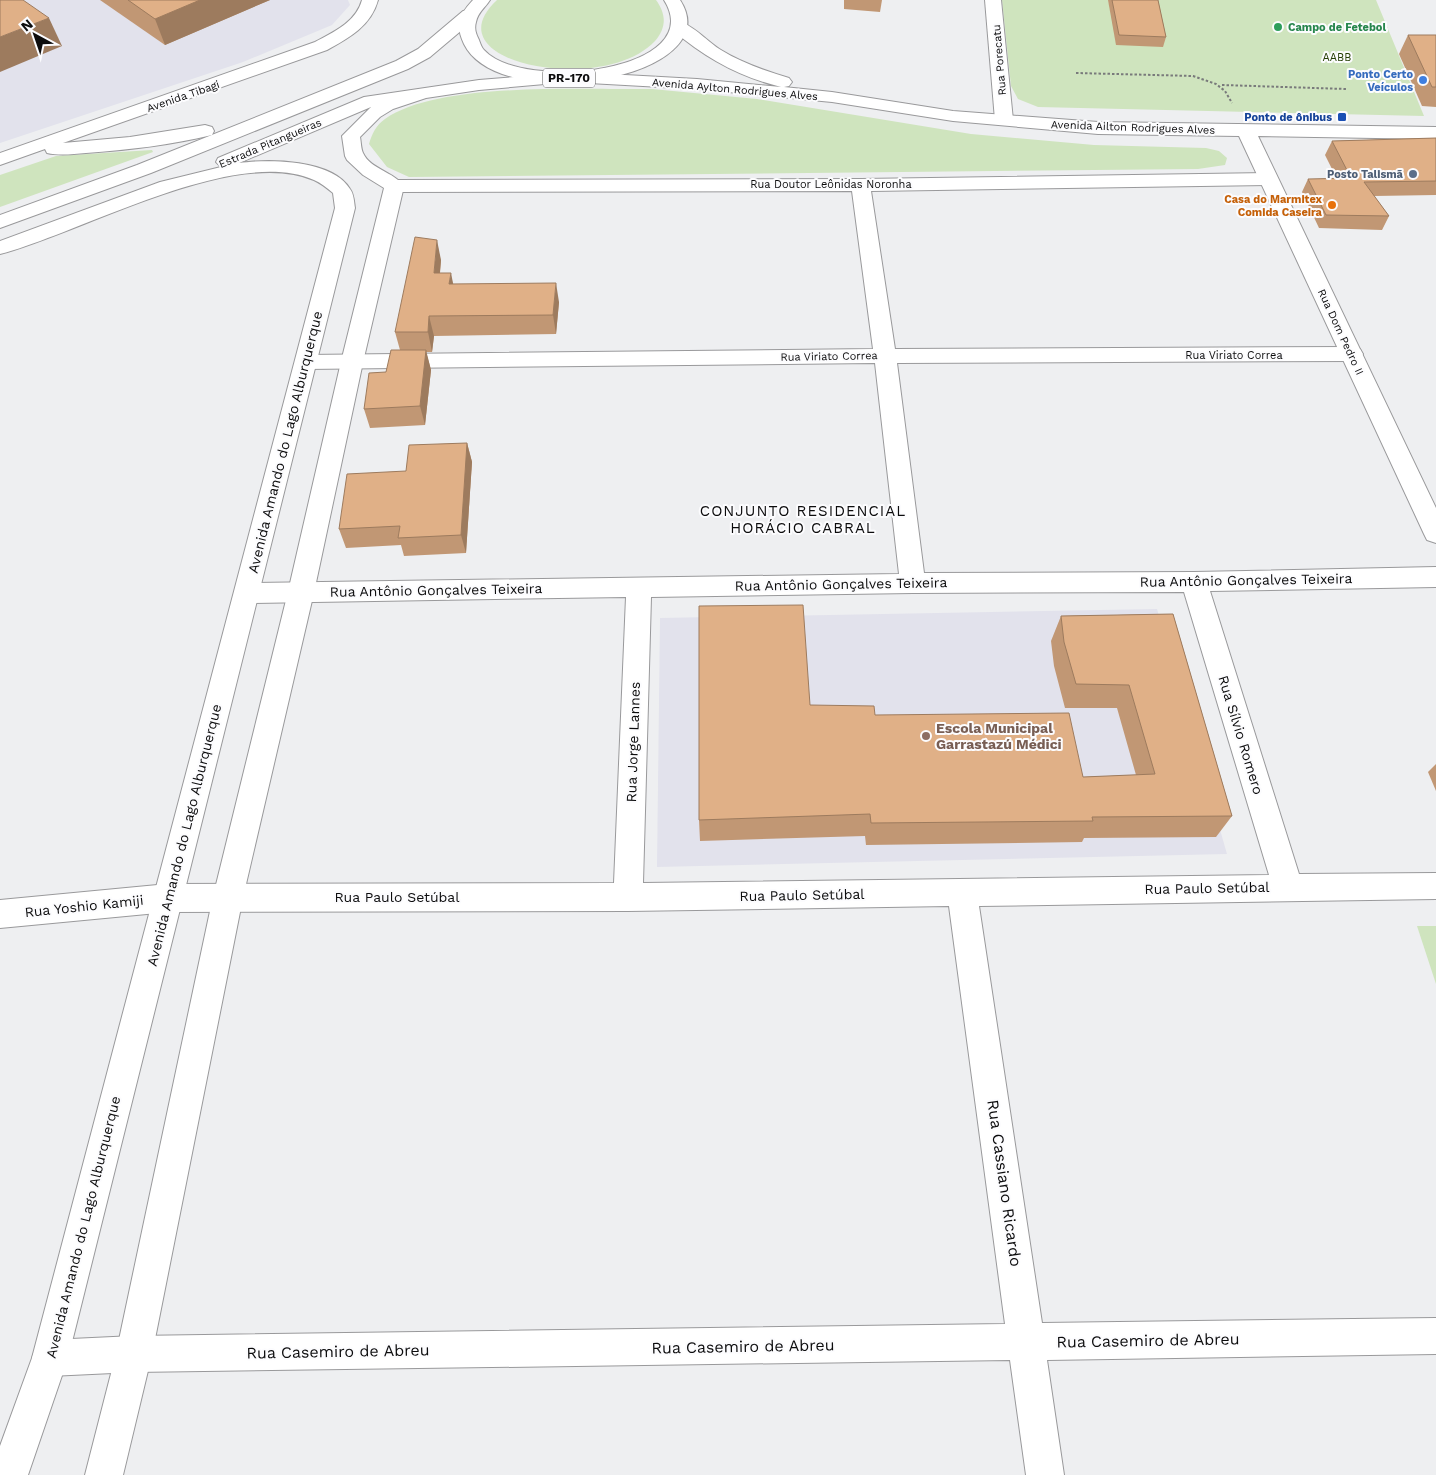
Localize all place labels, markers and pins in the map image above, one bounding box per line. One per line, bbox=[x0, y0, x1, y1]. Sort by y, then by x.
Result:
marker: Campo de Fetebol bbox=[1272, 21, 1284, 33]
place label: Campo de Fetebol bbox=[1288, 21, 1386, 34]
place label: Ponto Certo Veículos bbox=[1348, 68, 1413, 94]
marker: Ponto Certo Veículos bbox=[1417, 74, 1429, 86]
place label: Ponto de ônibus bbox=[1244, 111, 1332, 124]
marker: Ponto de ônibus bbox=[1336, 111, 1348, 123]
place label: Posto Talismã bbox=[1327, 168, 1404, 181]
marker: Posto Talismã bbox=[1407, 168, 1419, 180]
place label: Casa do Marmitex Comida Caseira bbox=[1224, 193, 1323, 219]
marker: Casa do Marmitex Comida Caseira bbox=[1326, 199, 1338, 211]
place label: Escola Municipal Garrastazú Médici bbox=[936, 720, 1062, 752]
marker: Escola Municipal Garrastazú Médici bbox=[920, 730, 932, 742]

